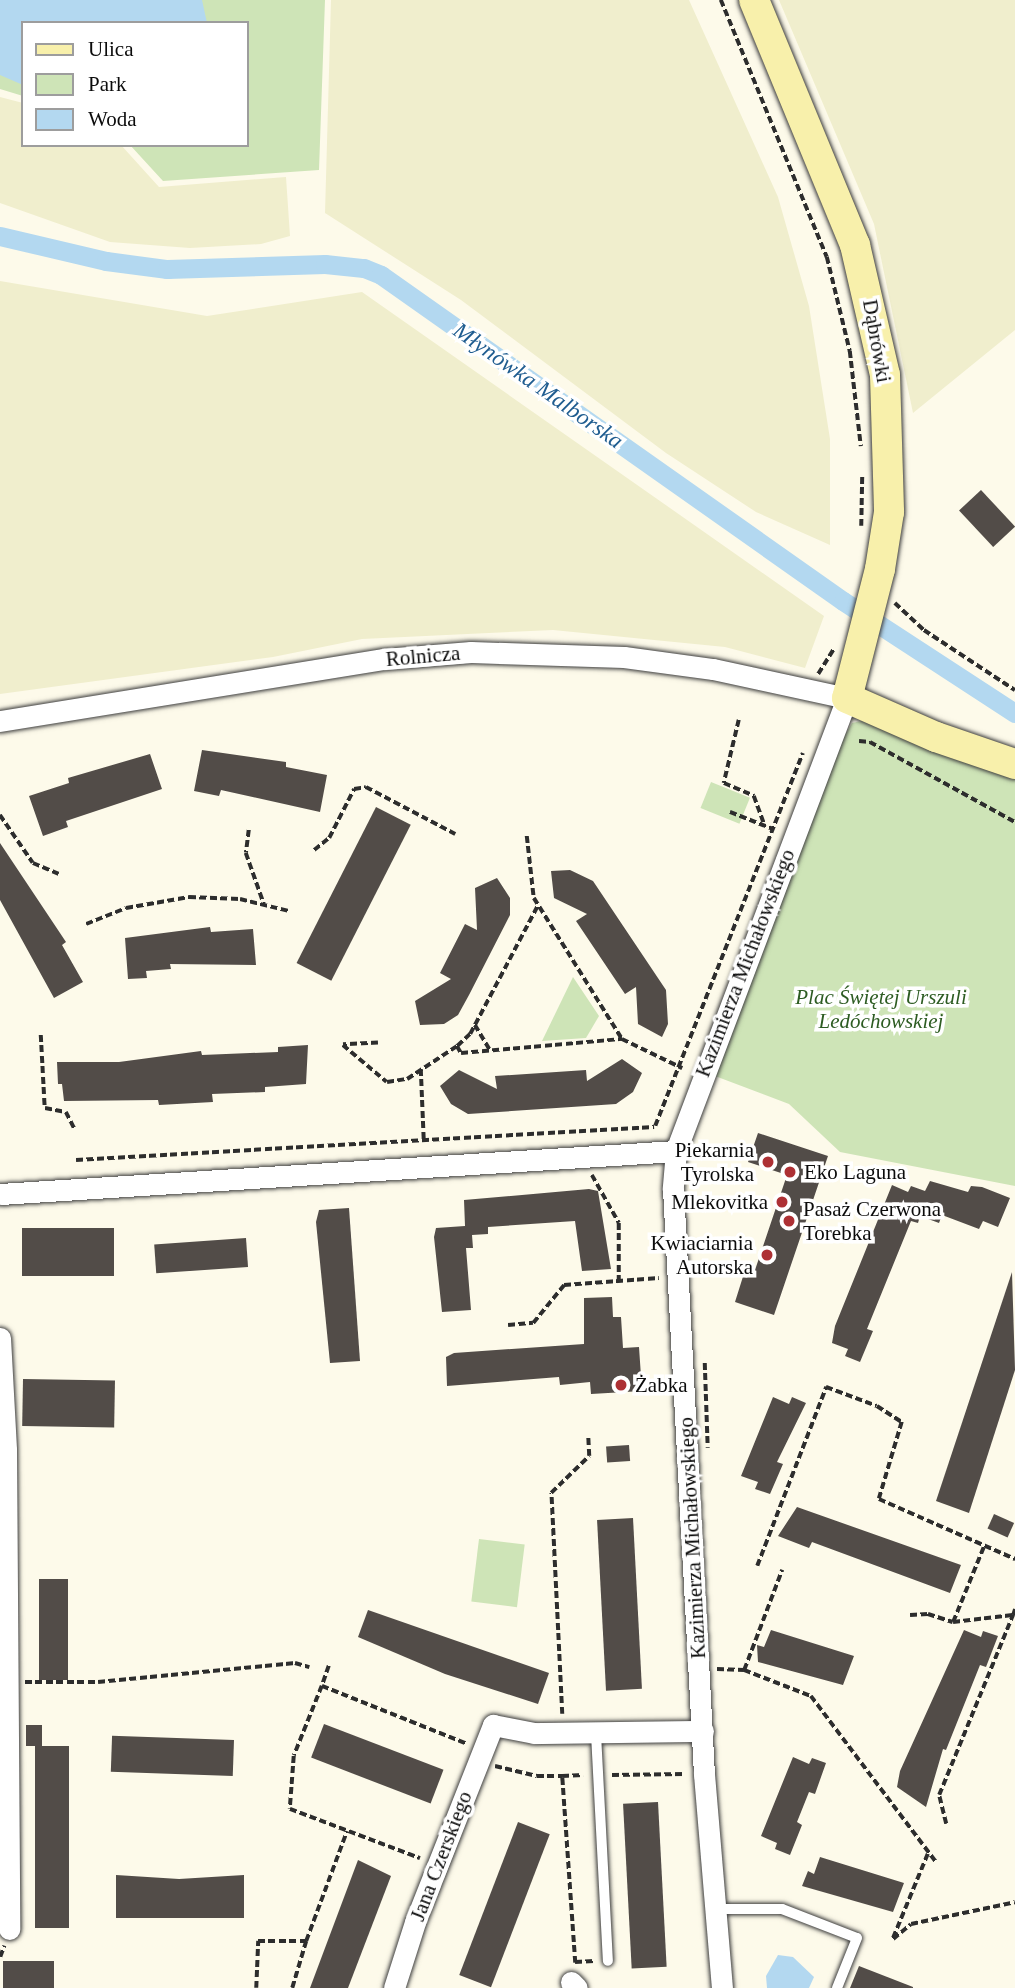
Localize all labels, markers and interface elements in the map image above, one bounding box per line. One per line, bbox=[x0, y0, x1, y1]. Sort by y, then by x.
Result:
legend bbox=[21, 21, 248, 147]
text: Ulica bbox=[88, 37, 133, 61]
text: Park bbox=[88, 72, 127, 96]
text: Woda bbox=[88, 107, 136, 131]
street label: Dąbrówki bbox=[857, 297, 897, 385]
water label: Młynówka Malborska bbox=[448, 317, 628, 455]
street label: Rolnicza bbox=[385, 640, 461, 672]
street label: Kazimierza Michałowskiego bbox=[690, 846, 800, 1080]
park label: Plac Świętej Urszuli Ledóchowskiej bbox=[795, 984, 967, 1034]
place label: Piekarnia Tyrolska bbox=[675, 1137, 754, 1187]
marker: Piekarnia Tyrolska bbox=[760, 1154, 776, 1170]
place label: Eko Laguna bbox=[804, 1159, 906, 1185]
marker: Eko Laguna bbox=[782, 1164, 798, 1180]
place label: Mlekovitka bbox=[671, 1189, 768, 1215]
marker: Mlekovitka bbox=[774, 1194, 790, 1210]
place label: Pasaż Czerwona Torebka bbox=[803, 1196, 941, 1246]
marker: Pasaż Czerwona Torebka bbox=[781, 1213, 797, 1229]
place label: Kwiaciarnia Autorska bbox=[650, 1230, 753, 1280]
marker: Kwiaciarnia Autorska bbox=[759, 1247, 775, 1263]
place label: Żabka bbox=[635, 1372, 687, 1398]
marker: Żabka bbox=[613, 1377, 629, 1393]
street label: Kazimierza Michałowskiego bbox=[673, 1417, 711, 1659]
street label: Jana Czerskiego bbox=[405, 1788, 477, 1924]

